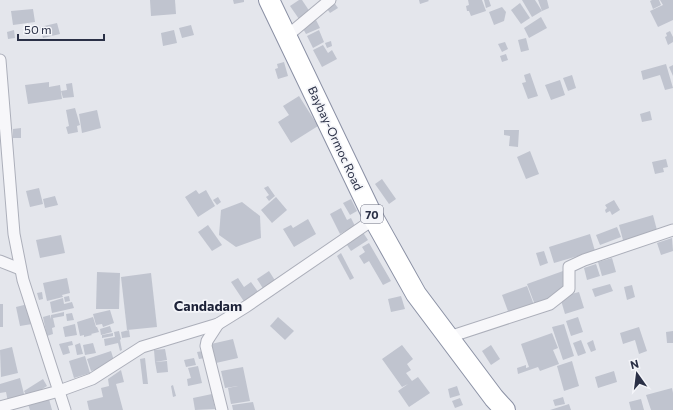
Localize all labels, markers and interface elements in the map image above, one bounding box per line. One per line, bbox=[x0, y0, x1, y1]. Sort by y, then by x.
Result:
scale bar bbox=[18, 16, 104, 42]
text: 50 m bbox=[24, 22, 52, 36]
street label: Baybay-Ormoc Road bbox=[306, 84, 366, 192]
road number: 70 bbox=[361, 205, 383, 223]
district label: Candadam bbox=[174, 297, 242, 314]
north arrow bbox=[617, 354, 657, 394]
text: N bbox=[629, 357, 640, 371]

